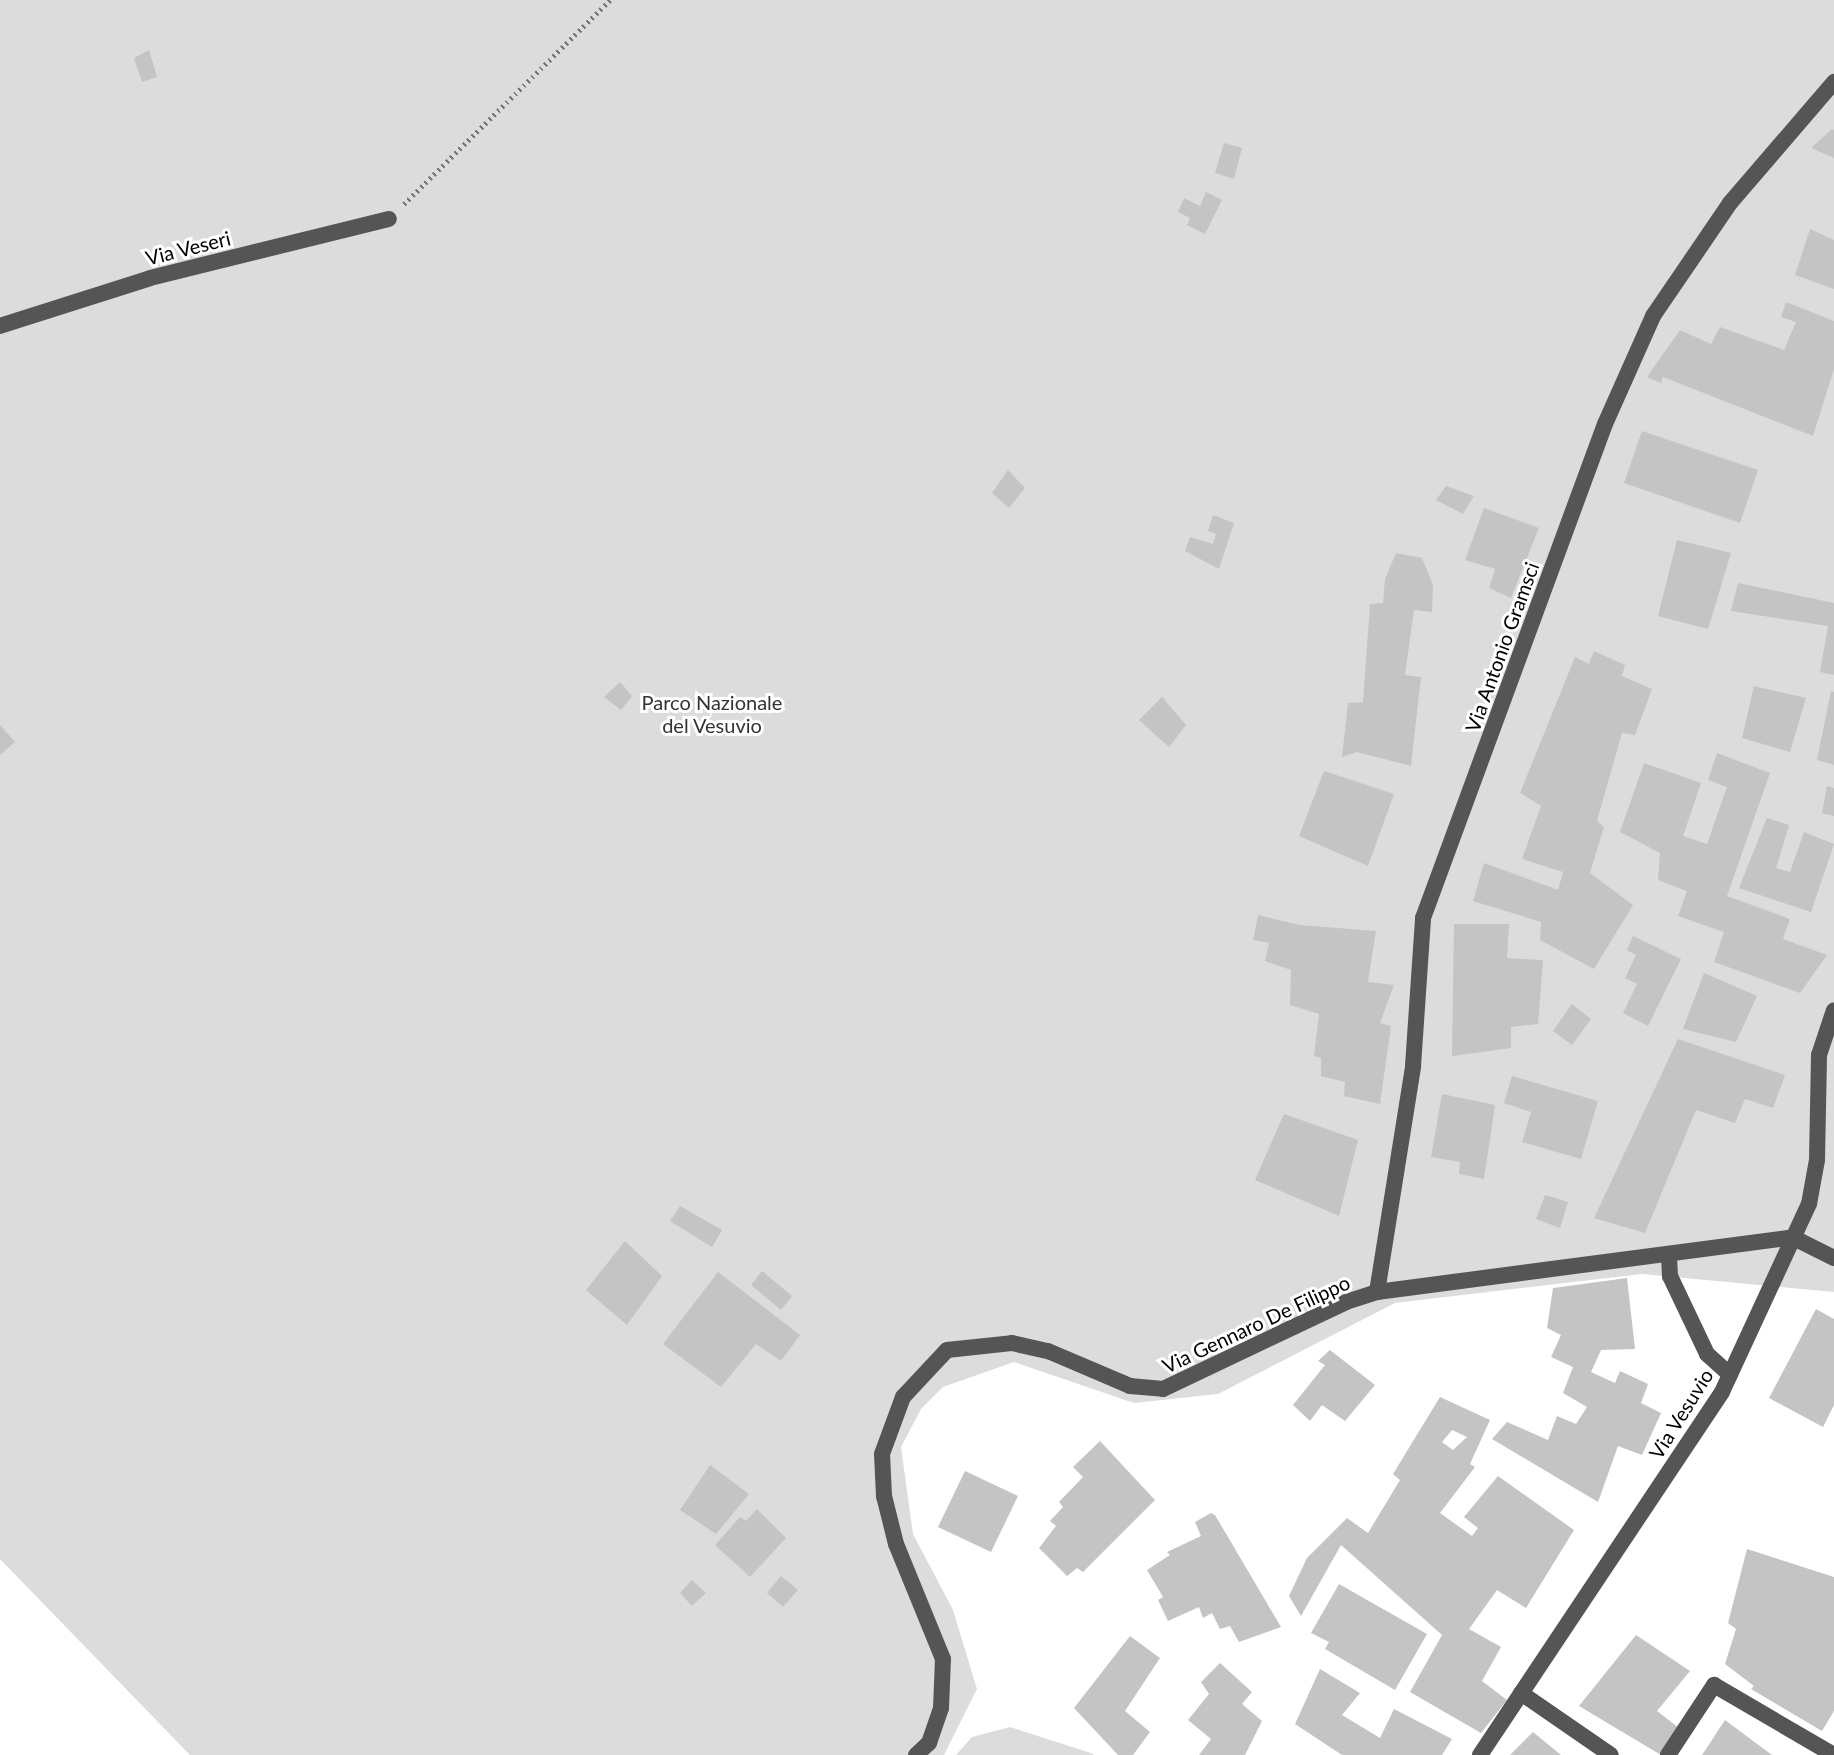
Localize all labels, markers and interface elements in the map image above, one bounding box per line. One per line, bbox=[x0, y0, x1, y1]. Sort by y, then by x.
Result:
street label: Via Veseri bbox=[143, 226, 233, 270]
street label: Via Antonio Gramsci bbox=[1460, 558, 1544, 736]
park label: Parco Nazionale del Vesuvio bbox=[642, 690, 782, 737]
street label: Via Gennaro De Filippo bbox=[1158, 1270, 1354, 1378]
street label: Via Vesuvio bbox=[1644, 1364, 1718, 1464]

